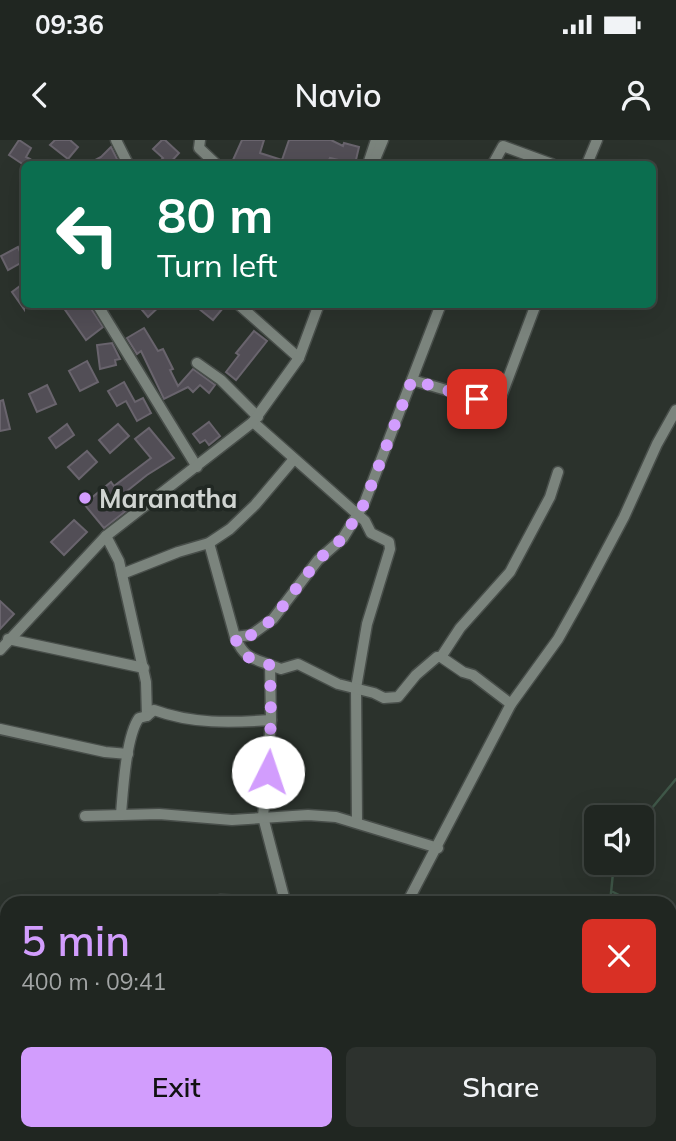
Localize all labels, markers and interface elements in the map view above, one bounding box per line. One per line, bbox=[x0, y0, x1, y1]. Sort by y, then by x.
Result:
text: 09:36 bbox=[35, 8, 104, 41]
text: Navio bbox=[294, 75, 382, 115]
icon: back bbox=[21, 76, 59, 114]
icon: person bbox=[617, 76, 655, 114]
text: 80 m bbox=[157, 184, 273, 245]
icon: left bbox=[42, 189, 133, 280]
text: Turn left bbox=[157, 245, 277, 285]
pin bbox=[447, 369, 507, 429]
icon: arrive bbox=[458, 380, 496, 418]
place label: Maranatha bbox=[99, 482, 237, 515]
marker: Maranatha bbox=[77, 490, 93, 506]
position arrow bbox=[231, 735, 305, 809]
map controls bbox=[584, 805, 654, 875]
button: sound bbox=[584, 805, 654, 875]
text: 5 min bbox=[21, 914, 130, 967]
button: close bbox=[582, 919, 656, 993]
text: 400 m · 09:41 bbox=[21, 967, 166, 996]
button: Exit bbox=[21, 1047, 332, 1127]
button: Share bbox=[346, 1047, 656, 1127]

